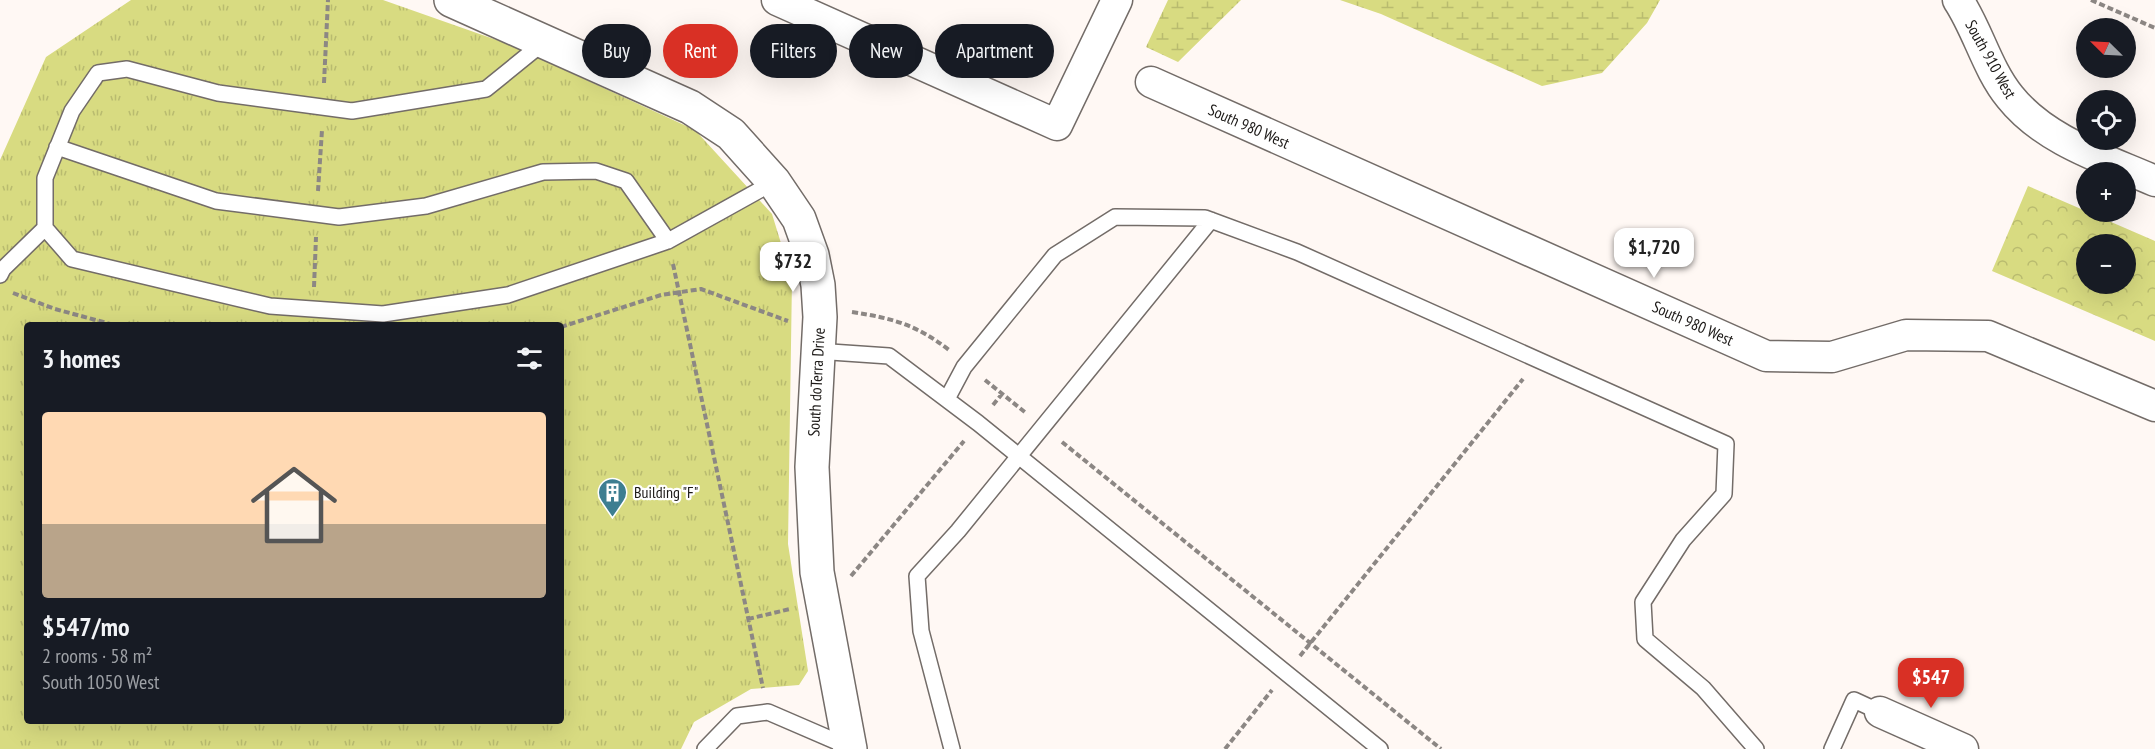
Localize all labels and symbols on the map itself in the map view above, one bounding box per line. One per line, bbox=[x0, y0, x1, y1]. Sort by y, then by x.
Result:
street label: South 910 West bbox=[1961, 16, 2021, 102]
north arrow bbox=[2076, 18, 2136, 78]
street label: South 980 West bbox=[1205, 99, 1293, 153]
pin: $1,720 bbox=[1605, 228, 1703, 279]
pin: $732 bbox=[757, 242, 829, 293]
street label: South 980 West bbox=[1649, 296, 1737, 350]
street label: South doTerra Drive bbox=[803, 327, 829, 437]
building icon: Building "F" bbox=[597, 476, 629, 518]
place label: Building "F" bbox=[634, 482, 698, 502]
pin: $547 bbox=[1895, 658, 1967, 709]

